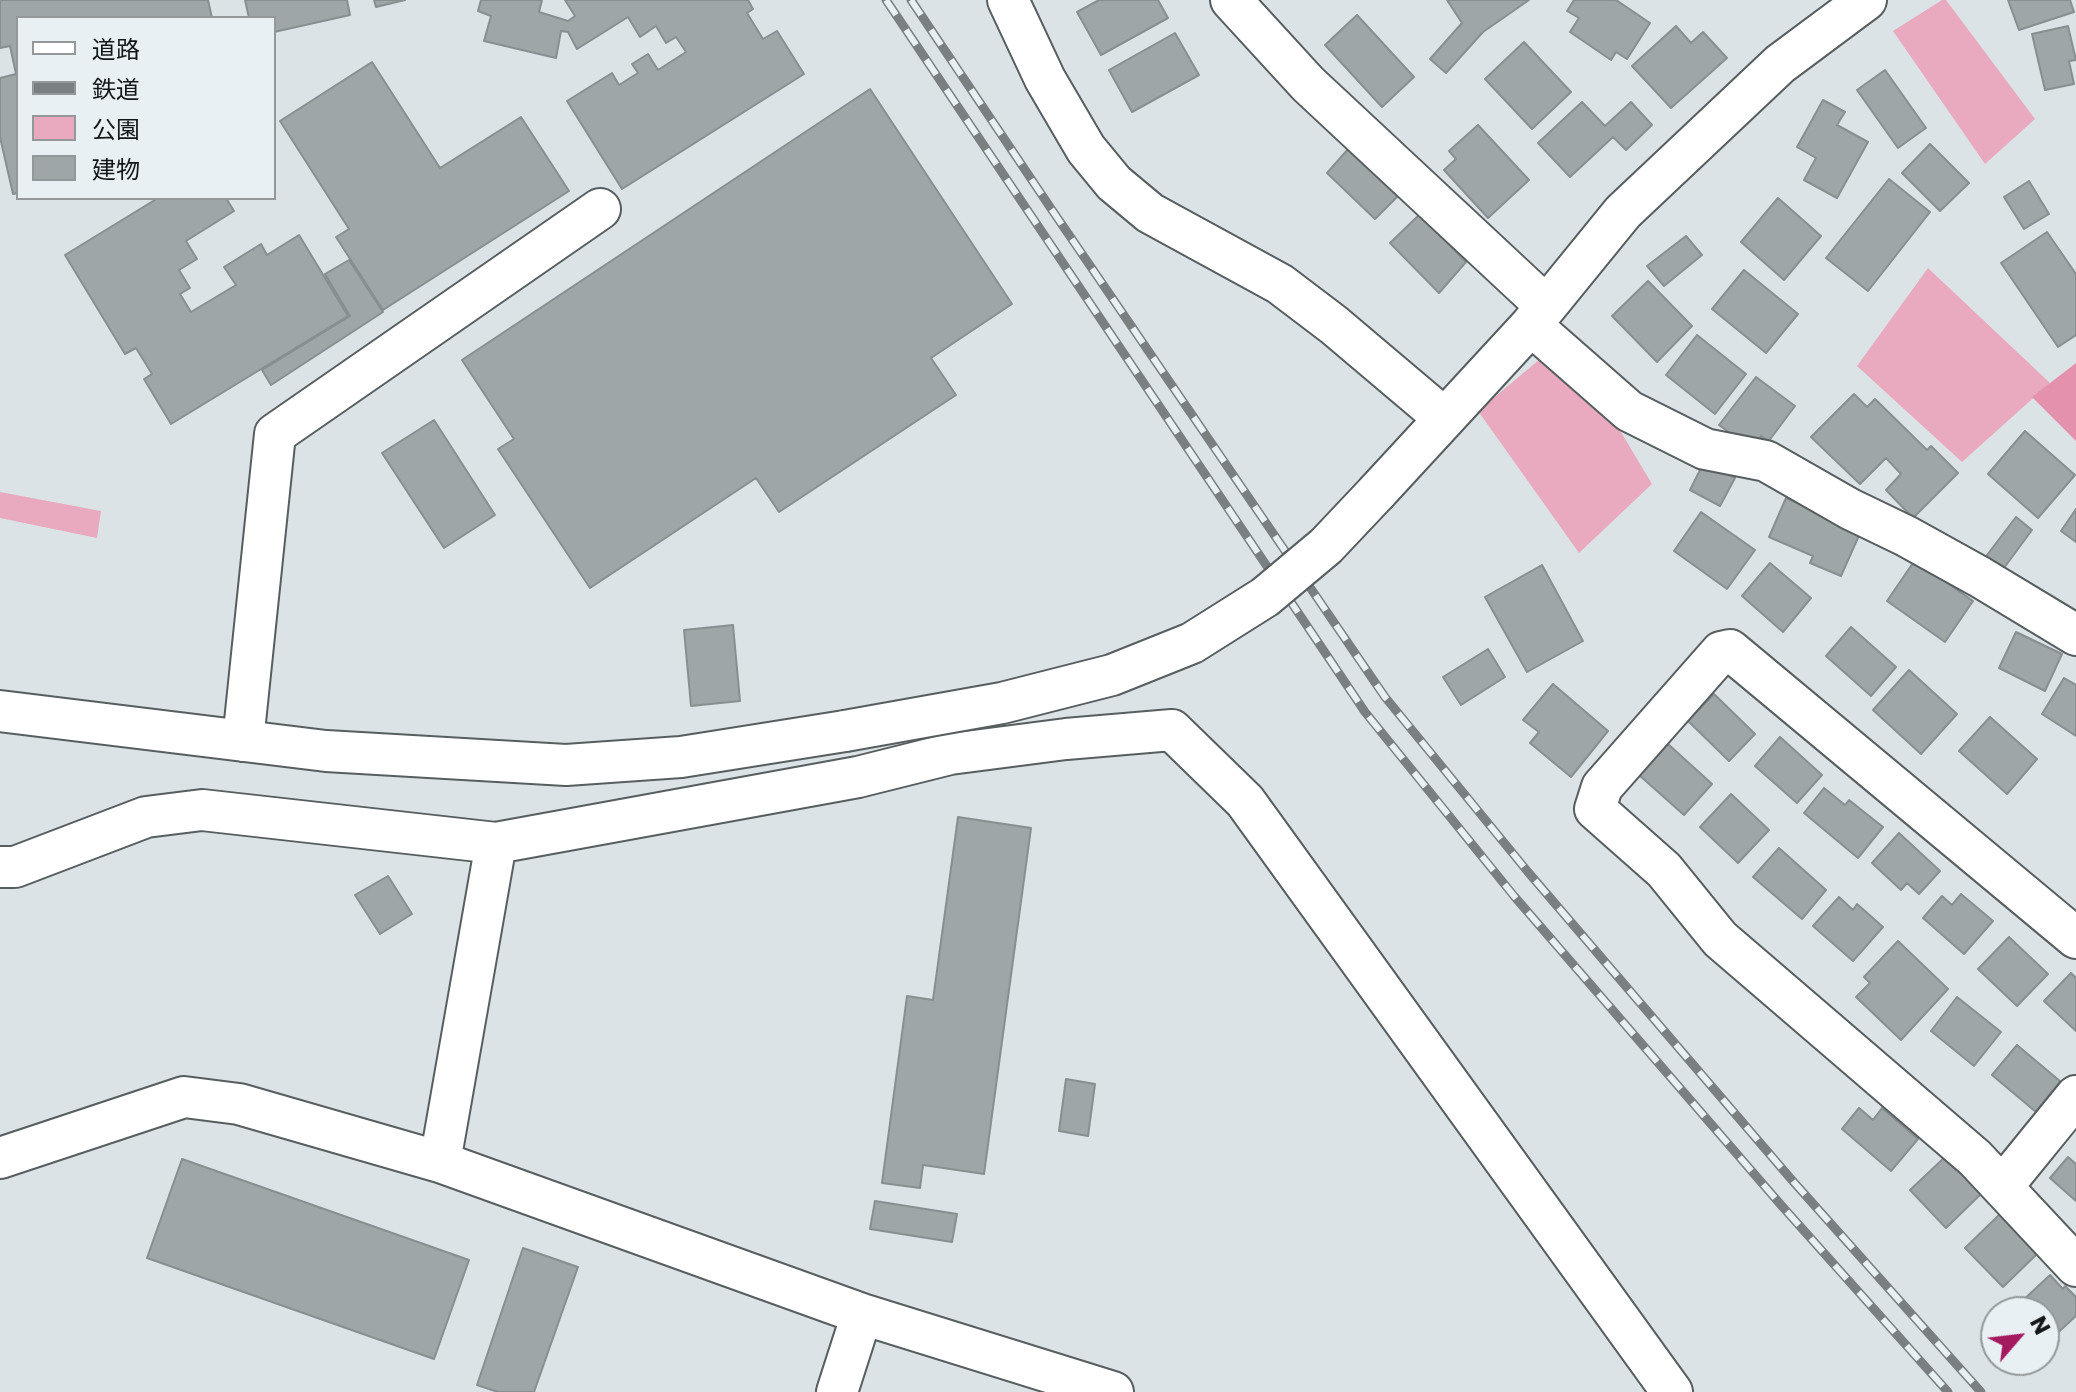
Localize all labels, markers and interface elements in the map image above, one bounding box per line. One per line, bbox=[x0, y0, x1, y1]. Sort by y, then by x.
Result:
legend bbox=[16, 16, 276, 200]
text: 道路 bbox=[92, 33, 140, 66]
text: 鉄道 bbox=[92, 73, 140, 106]
text: 公園 bbox=[92, 113, 140, 146]
text: 建物 bbox=[92, 153, 140, 186]
north arrow bbox=[1980, 1296, 2060, 1376]
text: N bbox=[2022, 1311, 2057, 1340]

